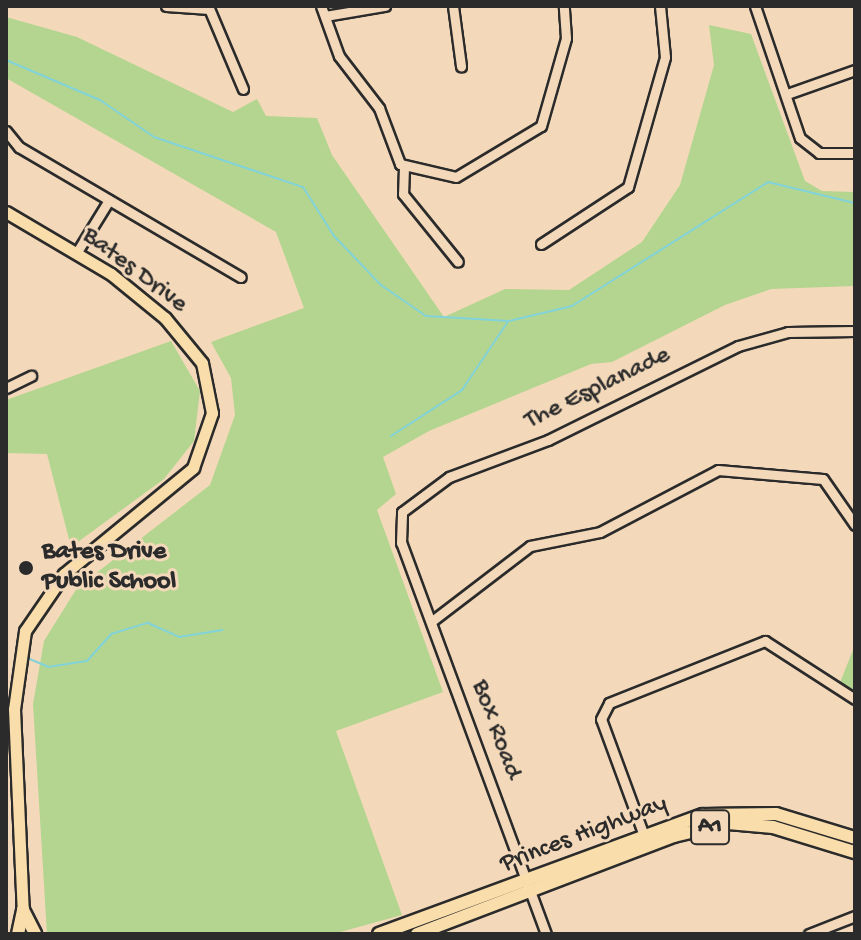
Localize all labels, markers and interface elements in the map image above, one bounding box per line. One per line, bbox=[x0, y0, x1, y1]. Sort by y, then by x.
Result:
street label: Bates Drive bbox=[75, 221, 193, 321]
street label: The Esplanade bbox=[520, 340, 676, 438]
place label: Bates Drive Public School bbox=[42, 537, 176, 598]
marker: Bates Drive Public School bbox=[17, 559, 35, 577]
street label: Box Road bbox=[463, 676, 527, 784]
street label: Princes Highway bbox=[496, 789, 672, 881]
road number: A1 bbox=[690, 807, 730, 847]

